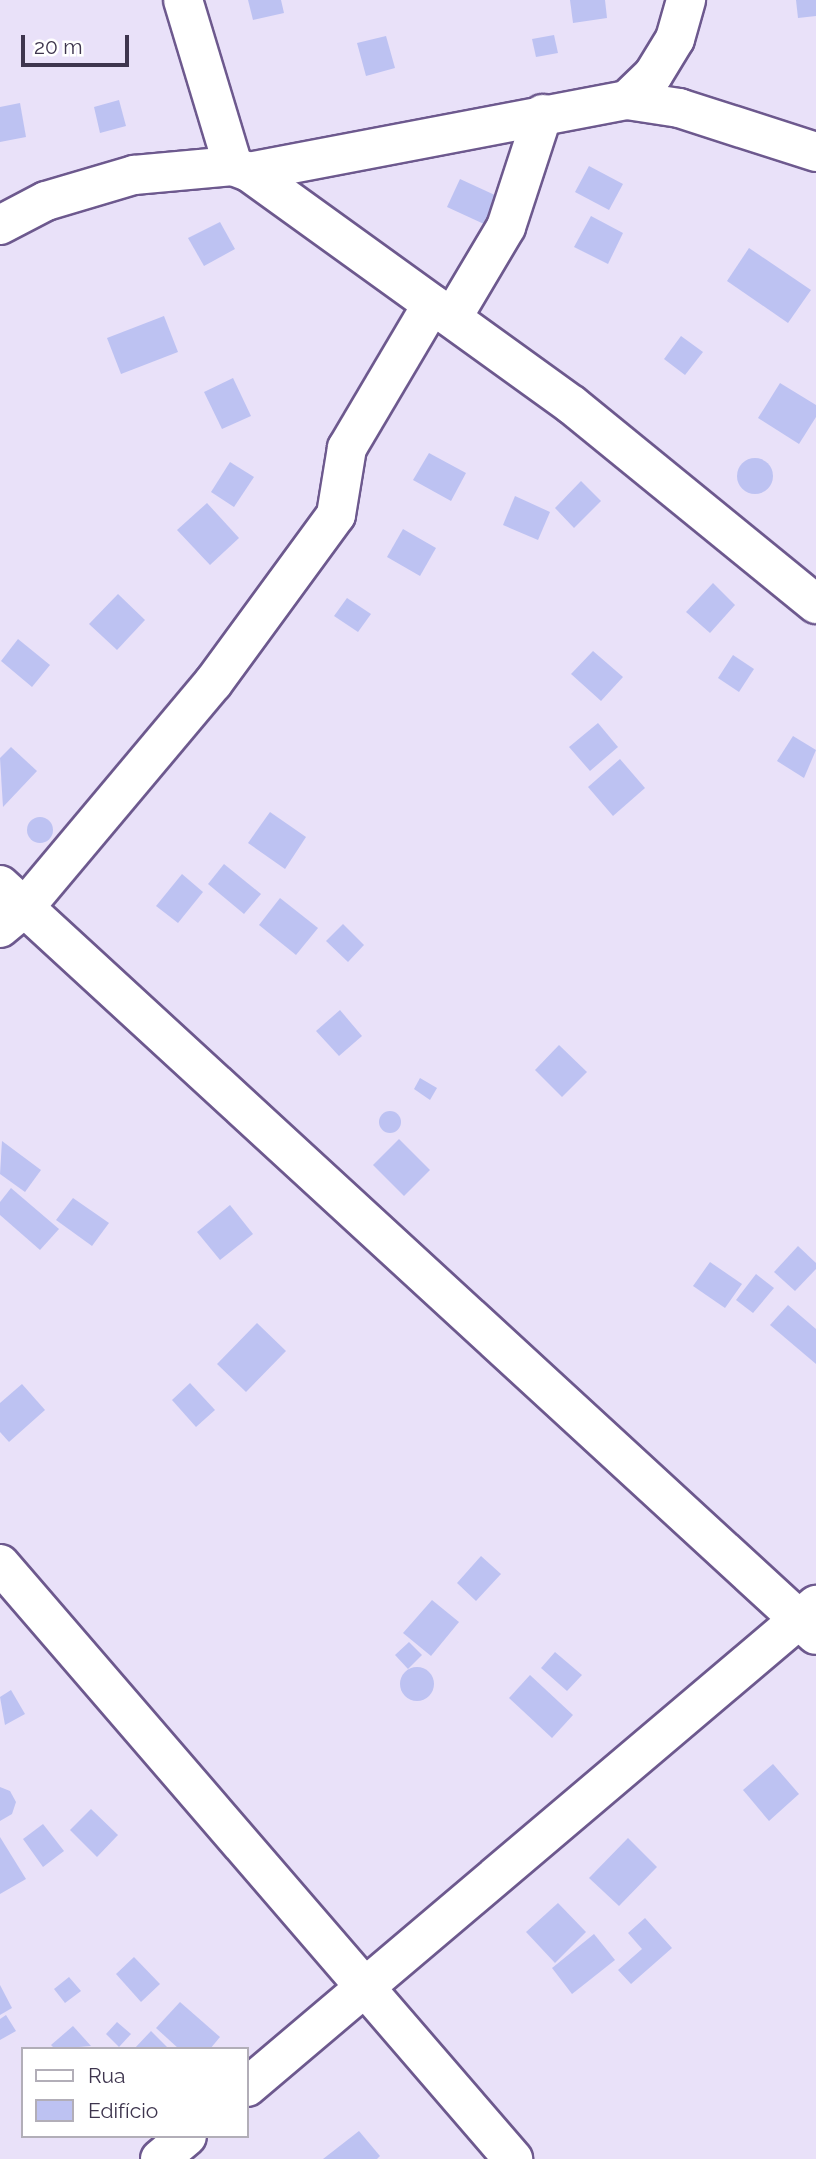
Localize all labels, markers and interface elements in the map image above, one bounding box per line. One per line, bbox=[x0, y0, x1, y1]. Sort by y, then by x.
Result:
scale bar bbox=[24, 21, 133, 65]
text: 20 m bbox=[34, 34, 82, 59]
legend bbox=[21, 2047, 248, 2138]
text: Rua bbox=[88, 2063, 125, 2088]
text: Edifício bbox=[88, 2098, 158, 2123]

